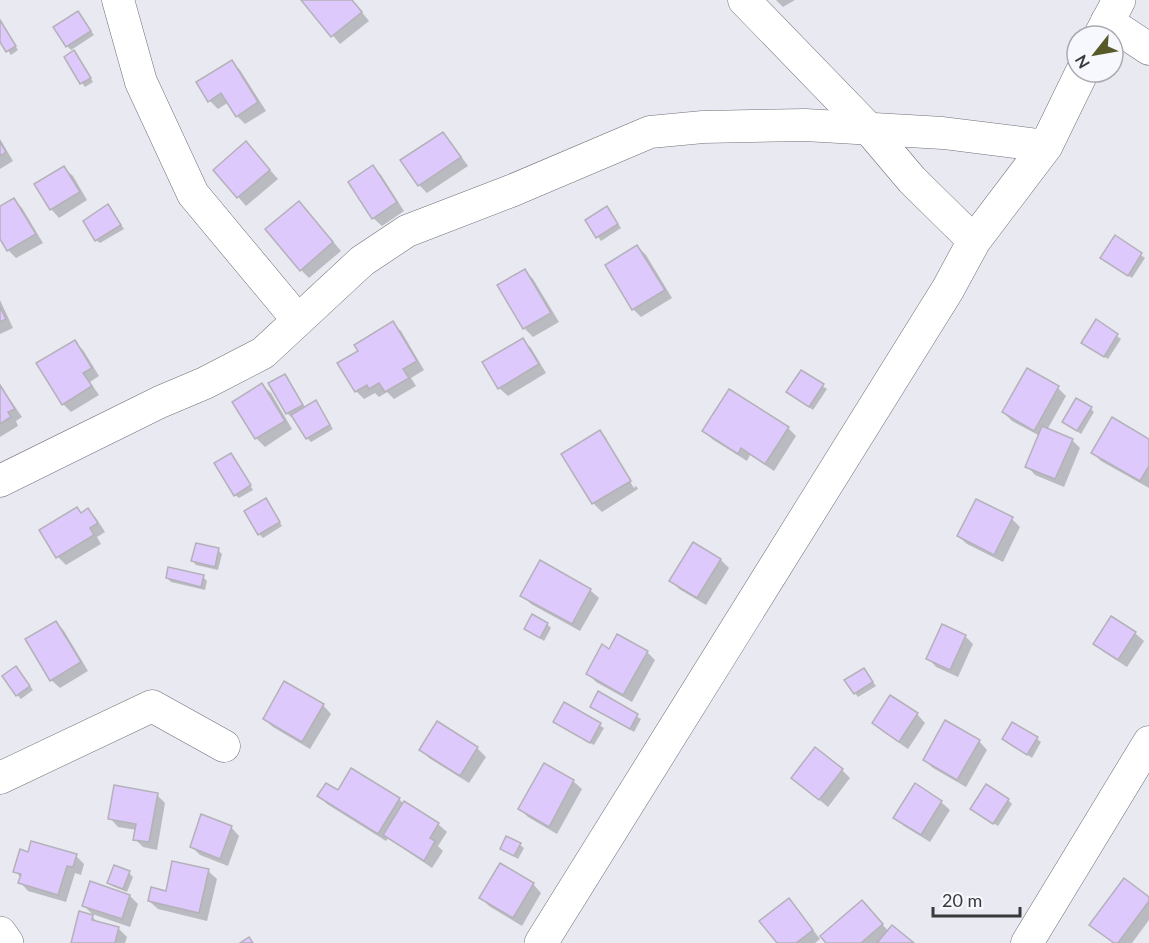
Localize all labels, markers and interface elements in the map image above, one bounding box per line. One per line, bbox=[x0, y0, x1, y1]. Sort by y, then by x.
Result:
north arrow bbox=[1065, 24, 1125, 84]
text: N bbox=[1070, 52, 1093, 72]
scale bar bbox=[933, 880, 1020, 918]
text: 20 m bbox=[942, 889, 982, 911]

